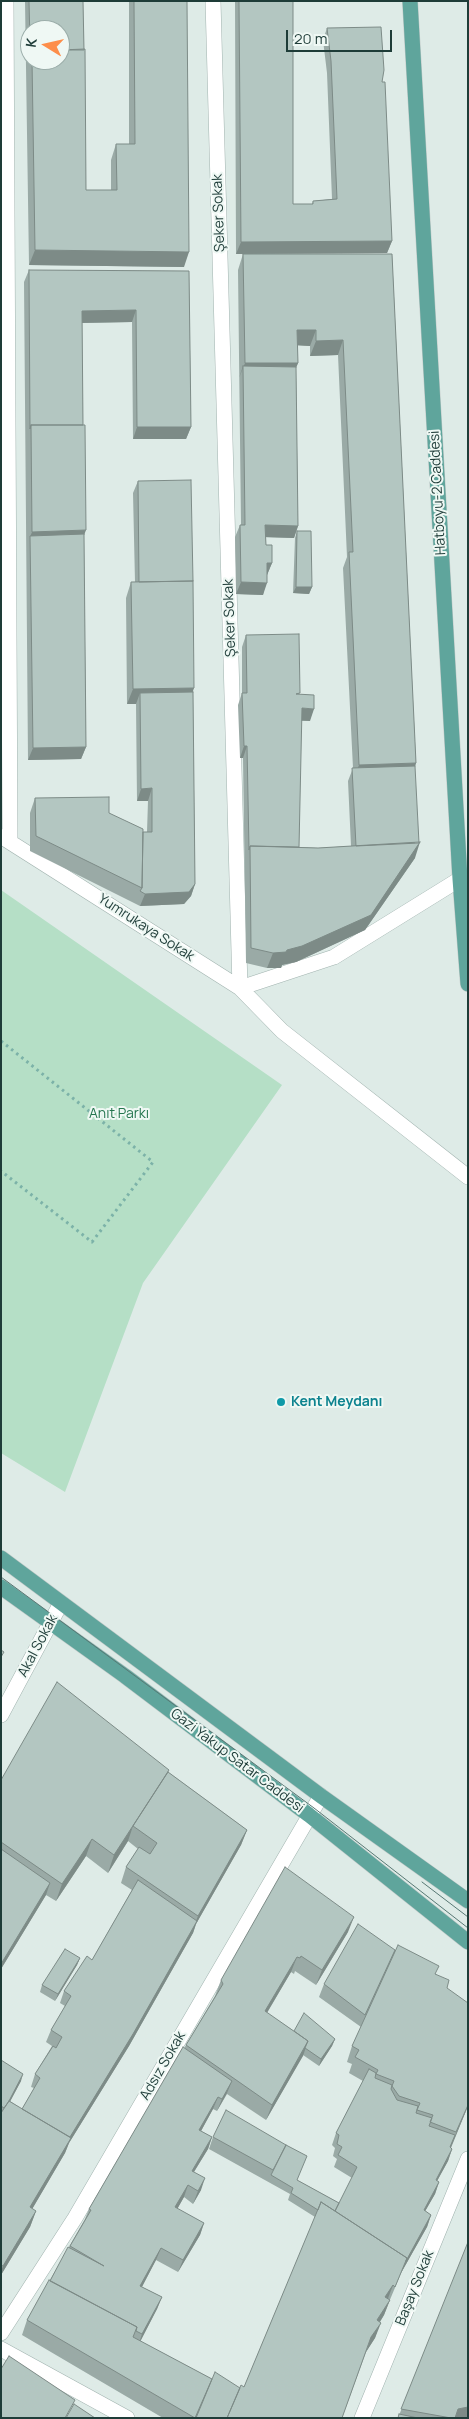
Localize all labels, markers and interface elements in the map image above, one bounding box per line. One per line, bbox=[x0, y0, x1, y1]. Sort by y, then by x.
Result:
north arrow bbox=[20, 20, 70, 70]
scale bar bbox=[289, 20, 395, 52]
text: 20 m bbox=[294, 28, 327, 49]
text: K bbox=[21, 37, 41, 49]
street label: Şeker Sokak bbox=[209, 174, 229, 252]
street label: Hatboyu-2 Caddesi bbox=[426, 430, 450, 556]
street label: Şeker Sokak bbox=[220, 579, 240, 657]
street label: Yumrukaya Sokak bbox=[95, 891, 197, 965]
park label: Anıt Parkı bbox=[89, 1106, 149, 1122]
place label: Kent Meydanı bbox=[291, 1394, 383, 1410]
marker: Kent Meydanı bbox=[275, 1396, 287, 1408]
street label: Akal Sokak bbox=[15, 1612, 61, 1680]
street label: Gazi Yakup Satar Caddesi bbox=[167, 1705, 307, 1817]
street label: Adsız Sokak bbox=[137, 2029, 189, 2103]
street label: Başay Sokak bbox=[392, 2248, 438, 2328]

